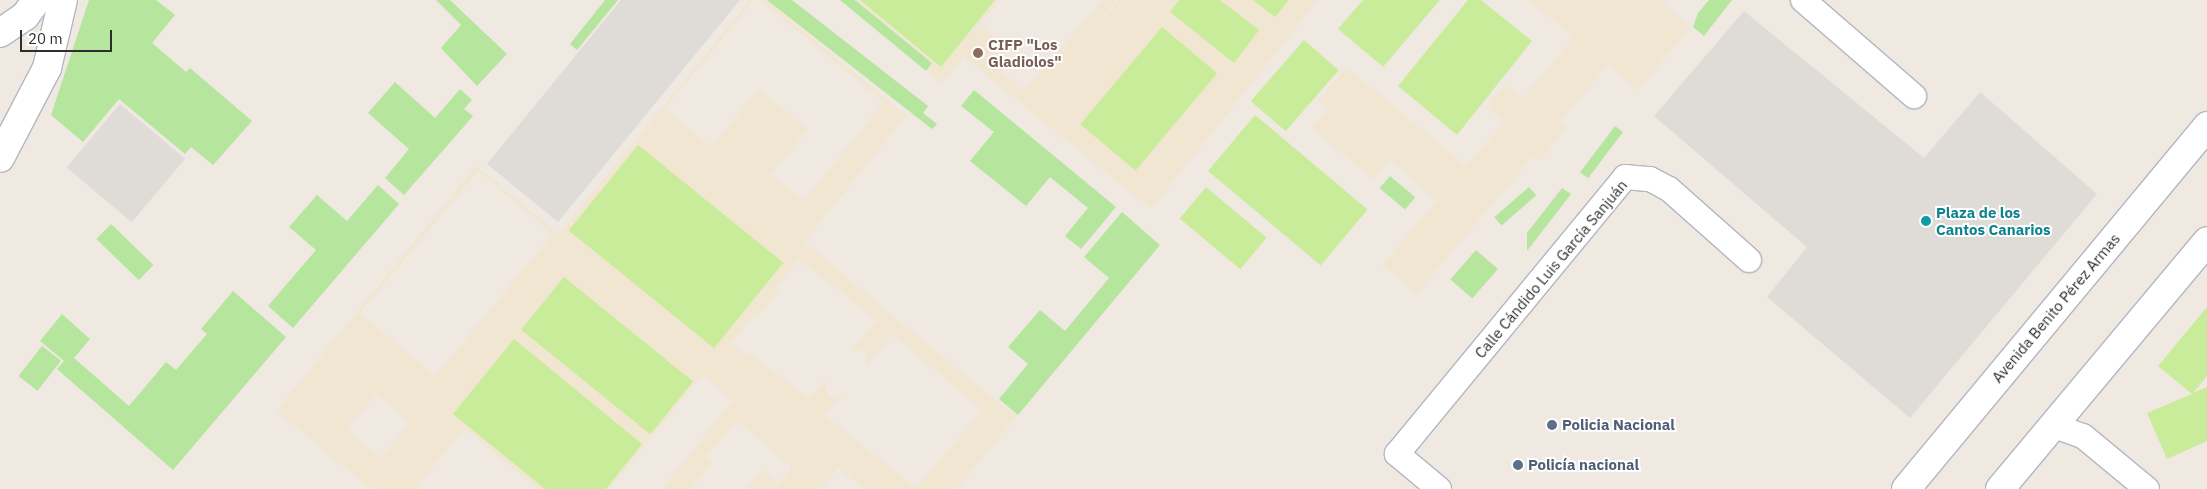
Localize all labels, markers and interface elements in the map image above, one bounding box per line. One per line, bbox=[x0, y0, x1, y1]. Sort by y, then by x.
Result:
scale bar bbox=[22, 20, 115, 52]
text: 20 m bbox=[28, 29, 63, 48]
place label: CIFP "Los Gladiolos" bbox=[988, 35, 1062, 70]
marker: CIFP "Los Gladiolos" bbox=[972, 47, 984, 59]
street label: Calle Cándido Luis García Sanjuán bbox=[1471, 176, 1631, 362]
place label: Plaza de los Cantos Canarios bbox=[1936, 203, 2051, 238]
marker: Plaza de los Cantos Canarios bbox=[1920, 215, 1932, 227]
street label: Avenida Benito Pérez Armas bbox=[1988, 230, 2124, 386]
place label: Policia Nacional bbox=[1562, 416, 1675, 434]
marker: Policia Nacional bbox=[1546, 419, 1558, 431]
place label: Policía nacional bbox=[1528, 456, 1639, 474]
marker: Policía nacional bbox=[1512, 459, 1524, 471]

